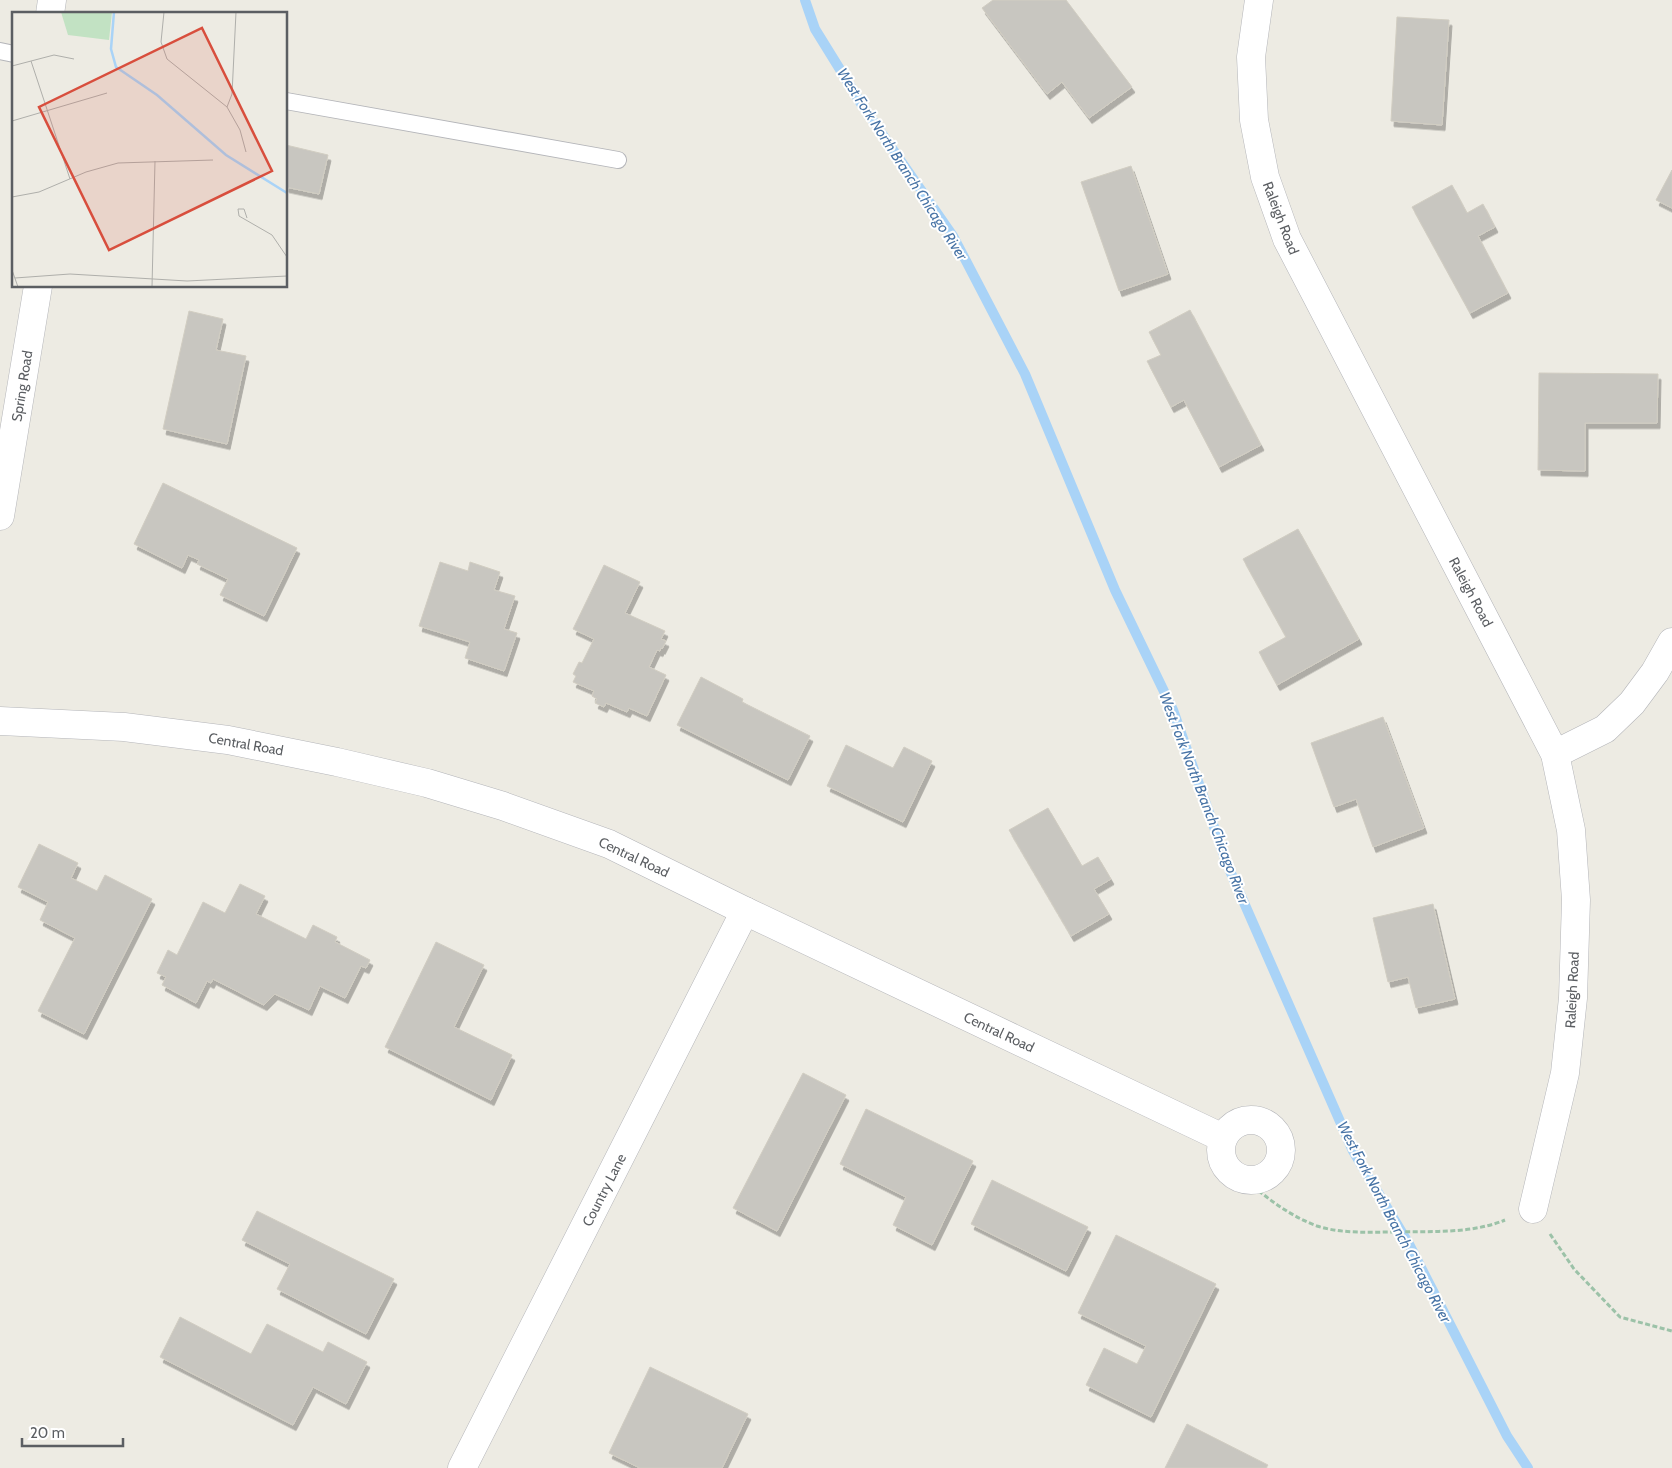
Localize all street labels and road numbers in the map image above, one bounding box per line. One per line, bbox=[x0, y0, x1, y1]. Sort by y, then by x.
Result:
street label: Raleigh Road bbox=[1259, 179, 1303, 257]
street label: Spring Road bbox=[8, 349, 36, 423]
street label: Raleigh Road bbox=[1445, 554, 1497, 630]
street label: Central Road bbox=[207, 729, 285, 759]
street label: Central Road bbox=[596, 833, 672, 881]
street label: Raleigh Road bbox=[1561, 951, 1583, 1029]
street label: Central Road bbox=[961, 1008, 1037, 1056]
street label: Country Lane bbox=[578, 1151, 630, 1229]

